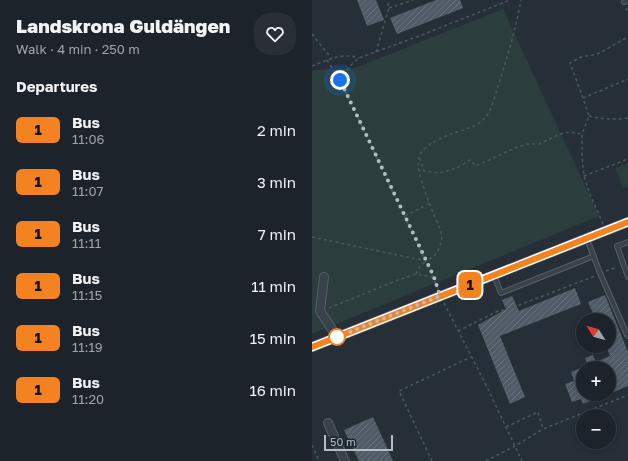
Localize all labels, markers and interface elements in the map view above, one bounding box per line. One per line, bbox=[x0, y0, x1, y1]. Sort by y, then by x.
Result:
button: heart bbox=[254, 13, 296, 55]
text: Landskrona Guldängen bbox=[16, 14, 230, 37]
text: Walk · 4 min · 250 m bbox=[16, 41, 140, 57]
your location bbox=[330, 70, 350, 90]
text: Departures bbox=[16, 77, 97, 95]
text: Bus bbox=[72, 113, 100, 131]
text: 1 bbox=[34, 121, 42, 138]
text: 2 min bbox=[257, 121, 296, 139]
text: 11:06 bbox=[72, 131, 104, 147]
text: Bus bbox=[72, 165, 100, 183]
text: 1 bbox=[34, 173, 42, 190]
text: 3 min bbox=[257, 173, 296, 191]
text: 11:07 bbox=[72, 183, 103, 199]
text: Bus bbox=[72, 217, 100, 235]
text: 1 bbox=[34, 225, 42, 242]
text: 7 min bbox=[258, 225, 296, 243]
text: 11:11 bbox=[72, 235, 101, 251]
text: Bus bbox=[72, 269, 100, 287]
line badge: 1 bbox=[457, 272, 483, 298]
text: 1 bbox=[466, 276, 474, 293]
text: 1 bbox=[34, 277, 42, 294]
text: 11 min bbox=[251, 277, 296, 295]
text: 11:15 bbox=[72, 287, 102, 303]
north arrow bbox=[576, 313, 616, 353]
map controls bbox=[576, 313, 616, 449]
text: Bus bbox=[72, 321, 100, 339]
unlabelled marker bbox=[328, 328, 346, 346]
text: 1 bbox=[34, 329, 42, 346]
text: 15 min bbox=[250, 329, 296, 347]
text: 11:19 bbox=[72, 339, 103, 355]
button: + bbox=[576, 361, 616, 401]
text: Bus bbox=[72, 373, 100, 391]
text: 1 bbox=[34, 381, 42, 398]
text: 16 min bbox=[249, 381, 296, 399]
text: 11:20 bbox=[72, 391, 104, 407]
button: − bbox=[576, 409, 616, 449]
scale bar bbox=[324, 433, 393, 452]
text: 50 m bbox=[330, 435, 356, 448]

